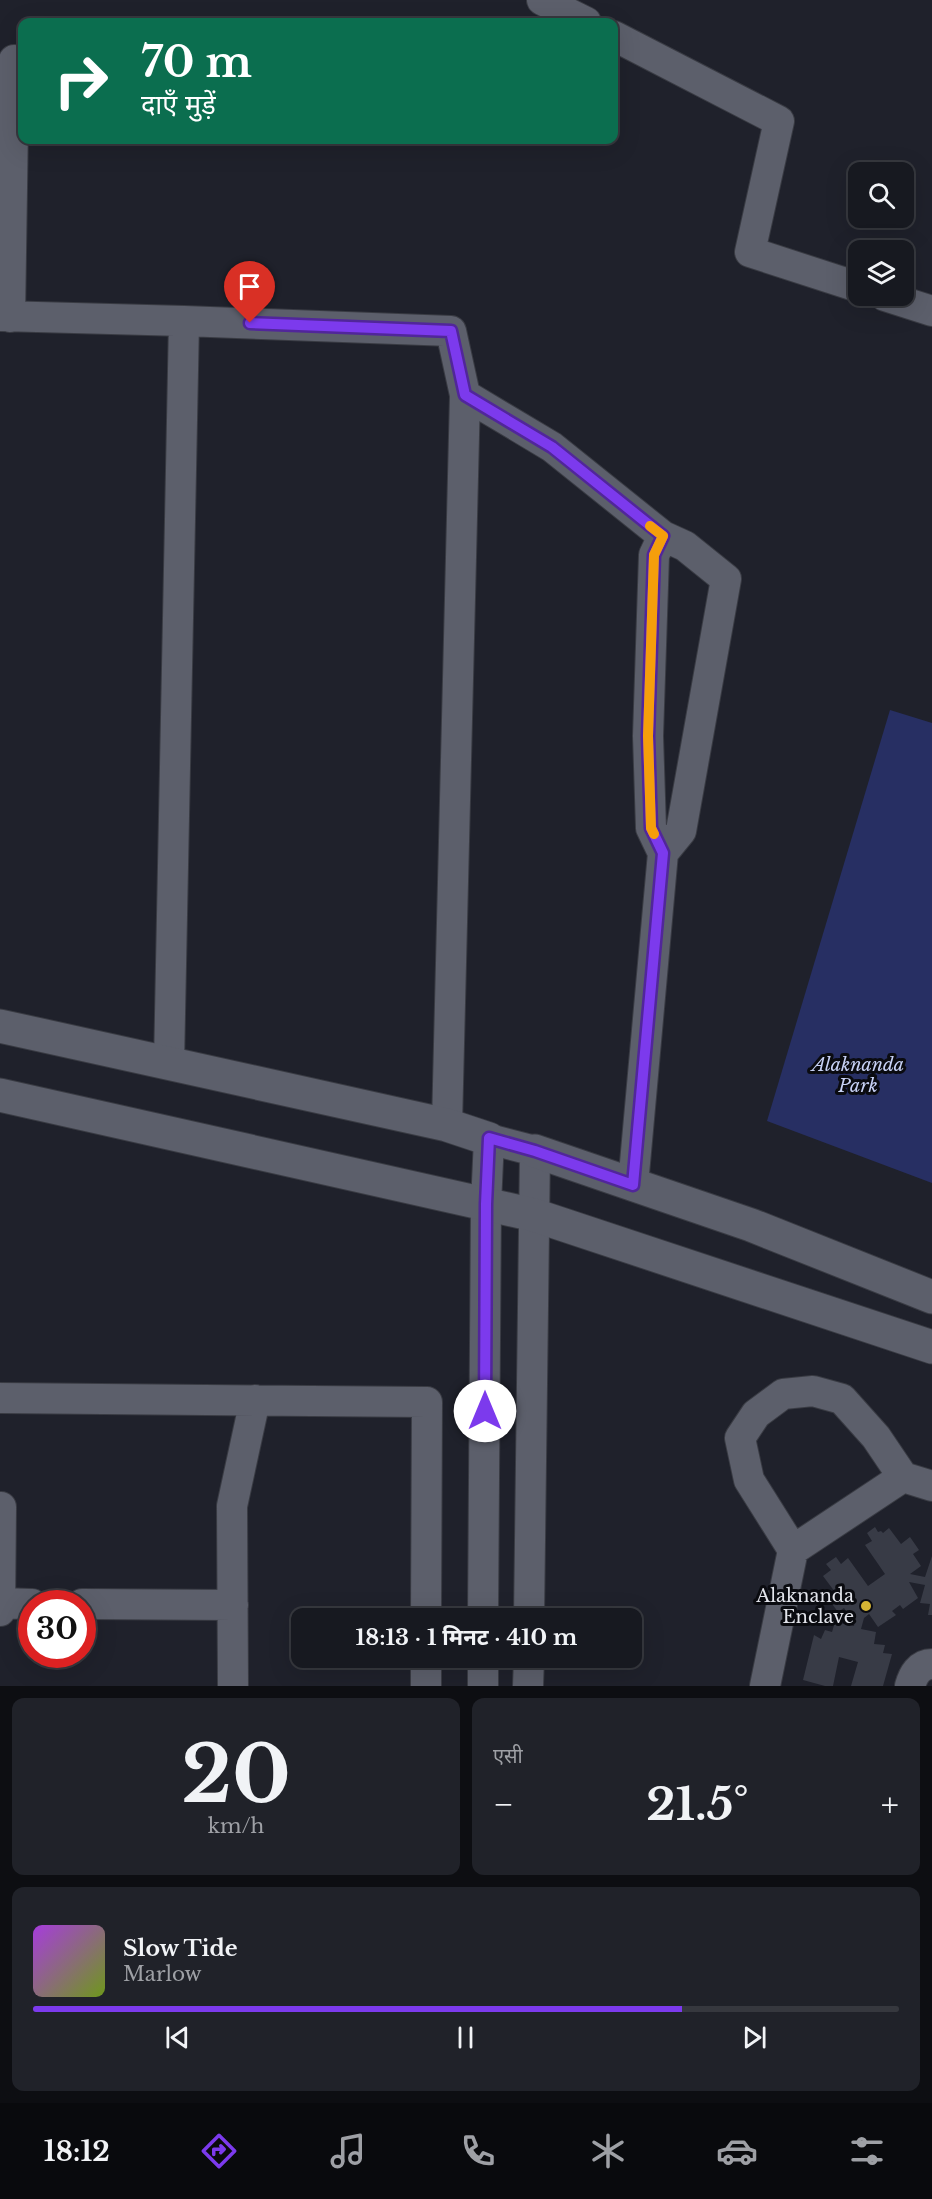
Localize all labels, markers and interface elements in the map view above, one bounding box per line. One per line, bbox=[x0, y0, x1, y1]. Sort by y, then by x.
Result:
text: 70 m bbox=[141, 36, 252, 88]
icon: right bbox=[42, 42, 120, 120]
text: दाएँ मुड़ें bbox=[141, 88, 216, 121]
map controls bbox=[848, 162, 914, 306]
button: search bbox=[848, 162, 914, 228]
button: layers bbox=[848, 240, 914, 306]
pin bbox=[224, 261, 275, 323]
icon: arrive bbox=[233, 270, 266, 303]
park label: Alaknanda Park bbox=[810, 1054, 904, 1097]
position arrow bbox=[453, 1379, 517, 1443]
place label: Alaknanda Enclave bbox=[755, 1585, 854, 1628]
speed limit sign: 30 bbox=[18, 1590, 96, 1668]
marker: Alaknanda Enclave bbox=[859, 1599, 873, 1613]
text: 18:13 · 1 मिनट · 410 m bbox=[356, 1624, 577, 1651]
text: 20 bbox=[181, 1726, 291, 1823]
text: एसी bbox=[493, 1744, 523, 1768]
text: 21.5° bbox=[646, 1776, 749, 1832]
text: − bbox=[493, 1784, 514, 1825]
text: + bbox=[881, 1784, 899, 1825]
text: km/h bbox=[208, 1814, 264, 1838]
text: Slow Tide bbox=[123, 1935, 238, 1962]
text: Marlow bbox=[123, 1962, 202, 1986]
icon: previous bbox=[161, 2021, 194, 2054]
icon: pause bbox=[449, 2021, 482, 2054]
icon: next bbox=[738, 2021, 771, 2054]
icon: directions bbox=[198, 2130, 240, 2172]
icon: music bbox=[327, 2130, 369, 2172]
icon: phone bbox=[457, 2130, 499, 2172]
icon: climate bbox=[587, 2130, 629, 2172]
icon: car bbox=[716, 2130, 758, 2172]
icon: filters bbox=[846, 2130, 888, 2172]
text: 18:12 bbox=[44, 2135, 110, 2168]

